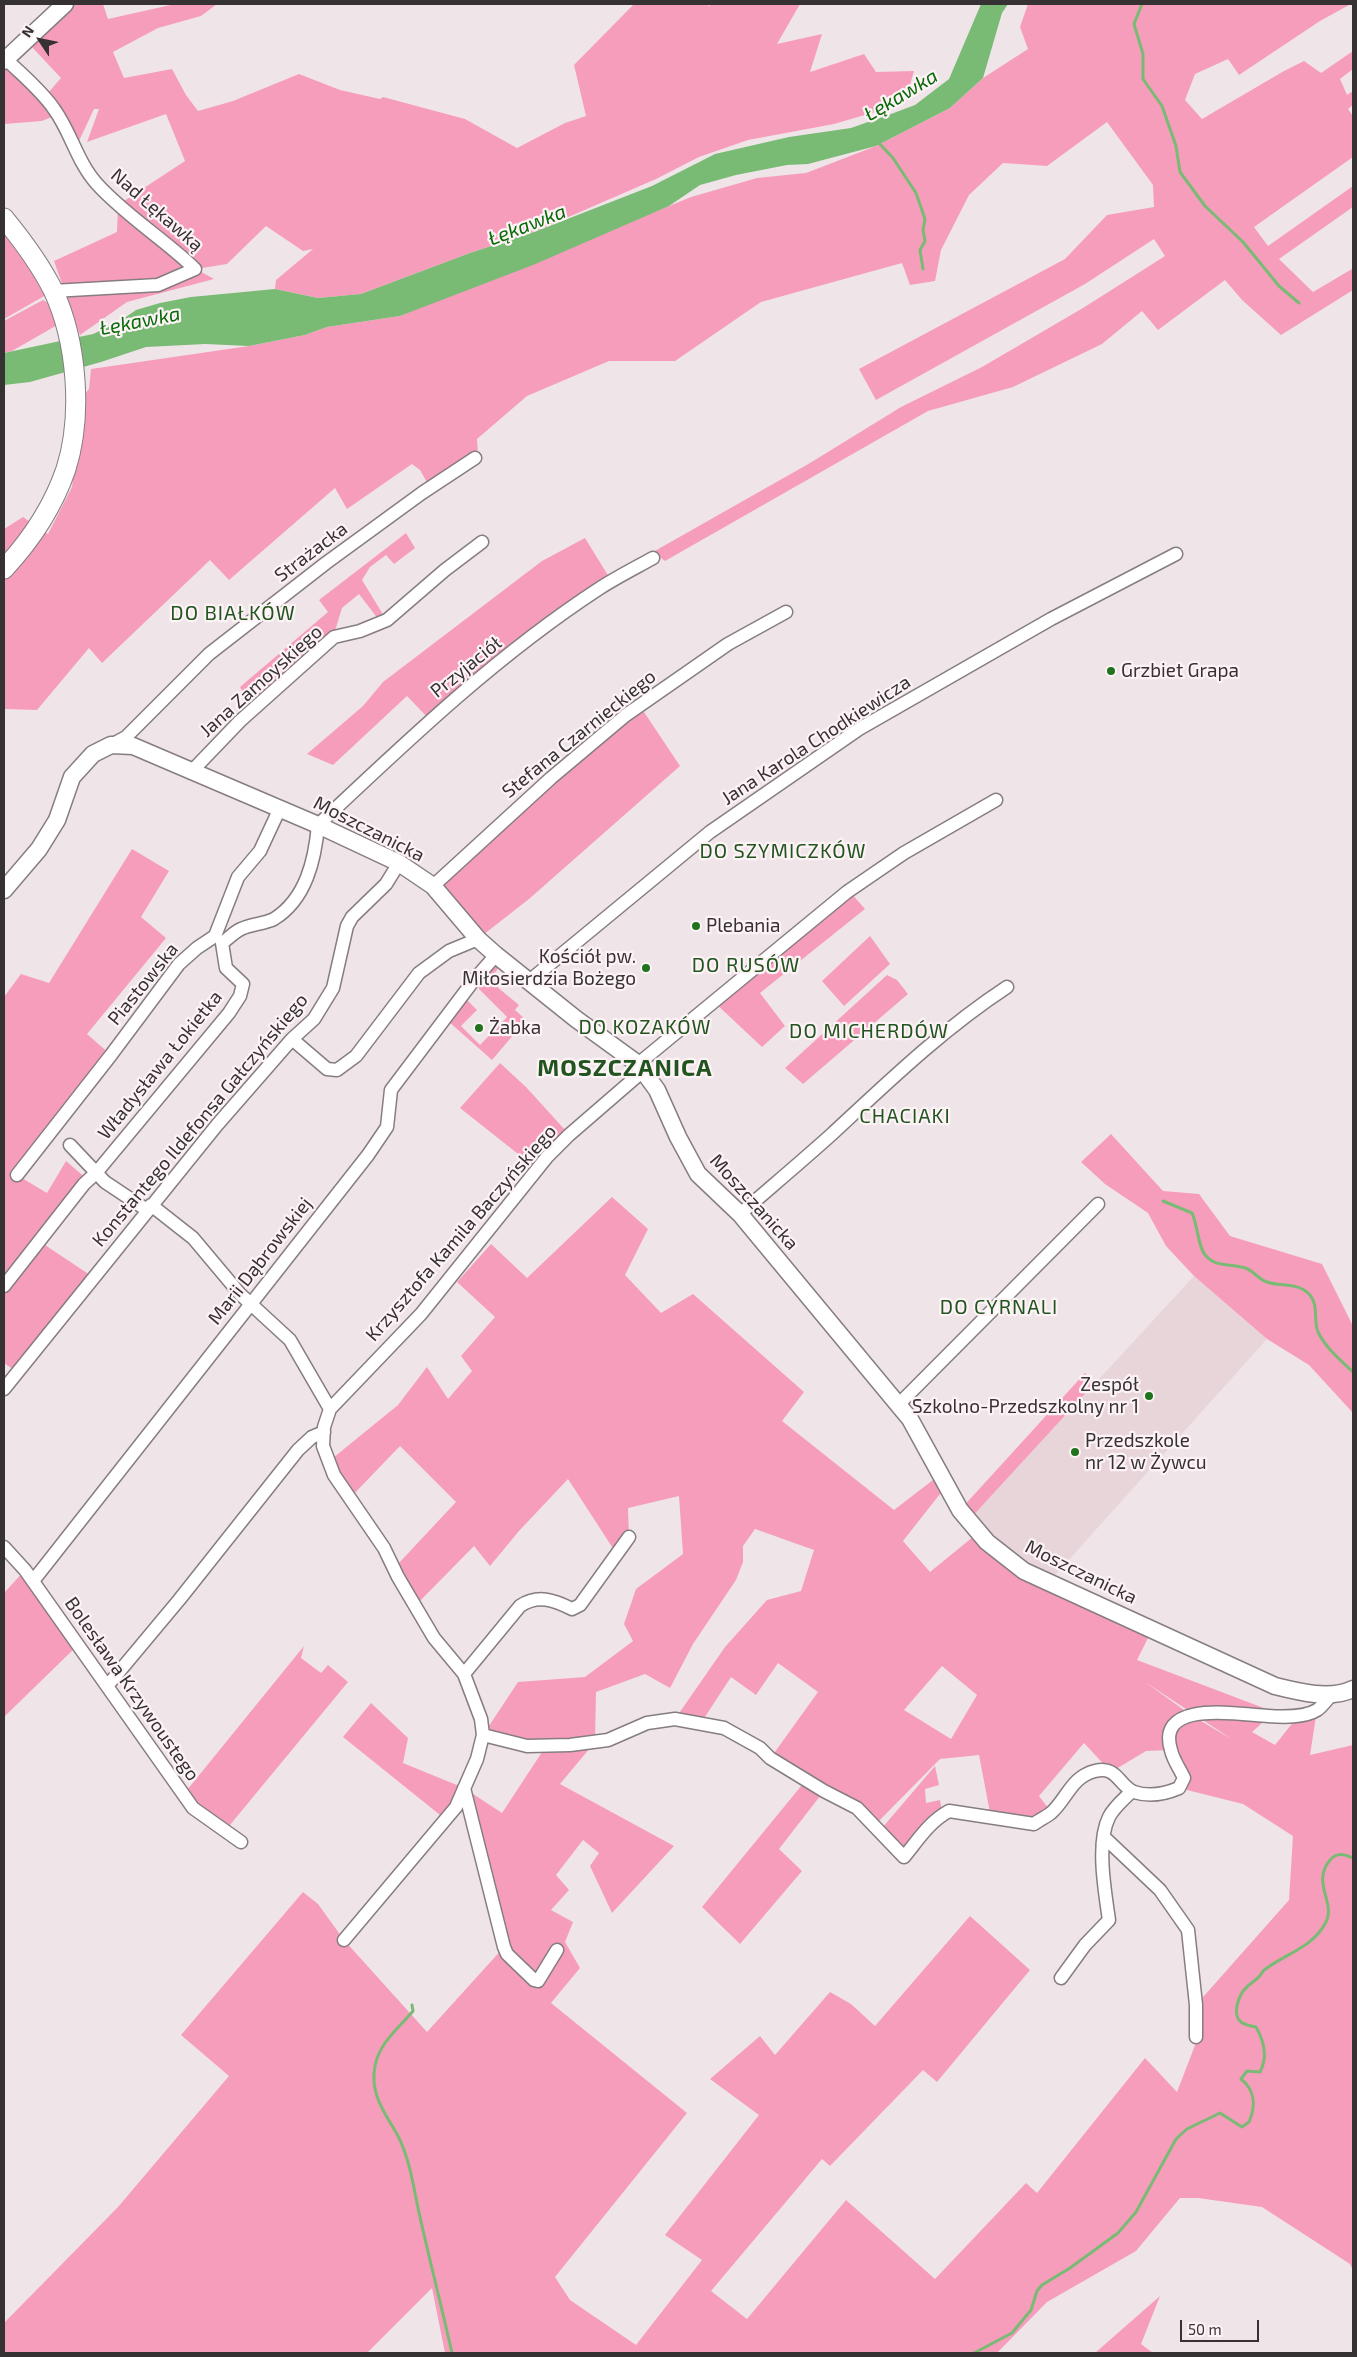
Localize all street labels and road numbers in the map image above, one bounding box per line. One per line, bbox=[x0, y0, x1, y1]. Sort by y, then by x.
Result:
street label: Nad Łękawką bbox=[106, 164, 208, 256]
street label: Strażacka bbox=[270, 517, 352, 587]
street label: Jana Zamoyskiego bbox=[195, 620, 327, 742]
street label: Przyjaciół bbox=[426, 631, 506, 703]
street label: Stefana Czarnieckiego bbox=[498, 665, 660, 803]
street label: Jana Karola Chodkiewicza bbox=[717, 670, 915, 810]
street label: Moszczanicka bbox=[310, 791, 428, 867]
street label: Piastowska bbox=[103, 938, 183, 1030]
street label: Władysława Łokietka bbox=[93, 986, 227, 1144]
street label: Konstantego Ildefonsa Gałczyńskiego bbox=[87, 989, 313, 1251]
street label: Krzysztofa Kamila Baczyńskiego bbox=[361, 1120, 561, 1346]
street label: Moszczanicka bbox=[705, 1149, 803, 1255]
street label: Marii Dąbrowskiej bbox=[203, 1193, 317, 1329]
street label: Moszczanicka bbox=[1021, 1535, 1141, 1609]
street label: Bolesława Krzywoustego bbox=[60, 1593, 204, 1785]

